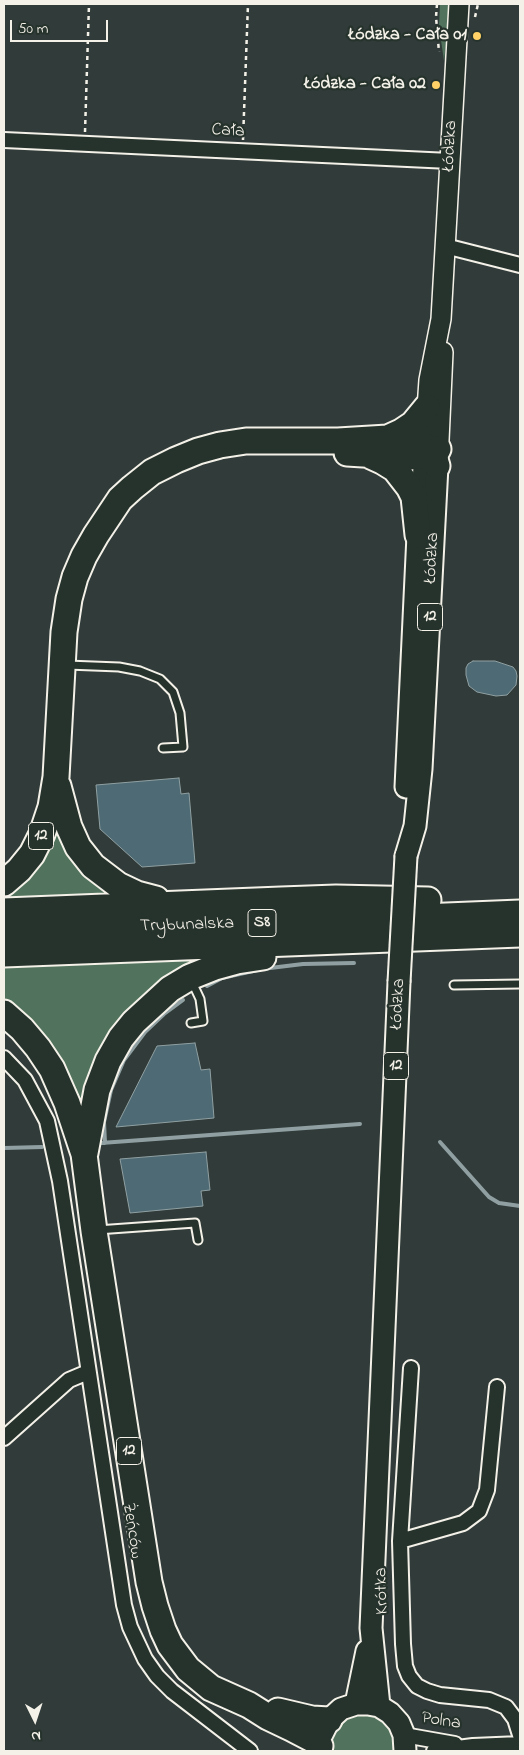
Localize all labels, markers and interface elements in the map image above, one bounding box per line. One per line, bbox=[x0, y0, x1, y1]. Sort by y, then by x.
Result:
scale bar bbox=[12, 10, 110, 42]
text: 50 m bbox=[18, 18, 48, 40]
place label: Łódzka - Cała 01 bbox=[349, 25, 467, 47]
marker: Łódzka - Cała 01 bbox=[471, 30, 483, 42]
place label: Łódzka - Cała 02 bbox=[304, 74, 426, 96]
marker: Łódzka - Cała 02 bbox=[430, 79, 442, 91]
street label: Cała bbox=[211, 120, 245, 144]
street label: Łódzka bbox=[439, 120, 463, 172]
street label: Łódzka bbox=[421, 532, 445, 584]
road number: 12 bbox=[418, 604, 442, 630]
road number: 12 bbox=[28, 822, 54, 849]
road number: S8 bbox=[248, 910, 276, 936]
street label: Trybunalska bbox=[140, 914, 234, 938]
street label: Łódzka bbox=[387, 978, 411, 1030]
road number: 12 bbox=[384, 1052, 408, 1080]
road number: 12 bbox=[116, 1438, 142, 1464]
street label: Żeńców bbox=[116, 1501, 146, 1561]
street label: Krótka bbox=[371, 1567, 395, 1615]
north arrow bbox=[10, 1695, 60, 1745]
street label: Polna bbox=[420, 1708, 462, 1736]
text: N bbox=[31, 1725, 42, 1746]

